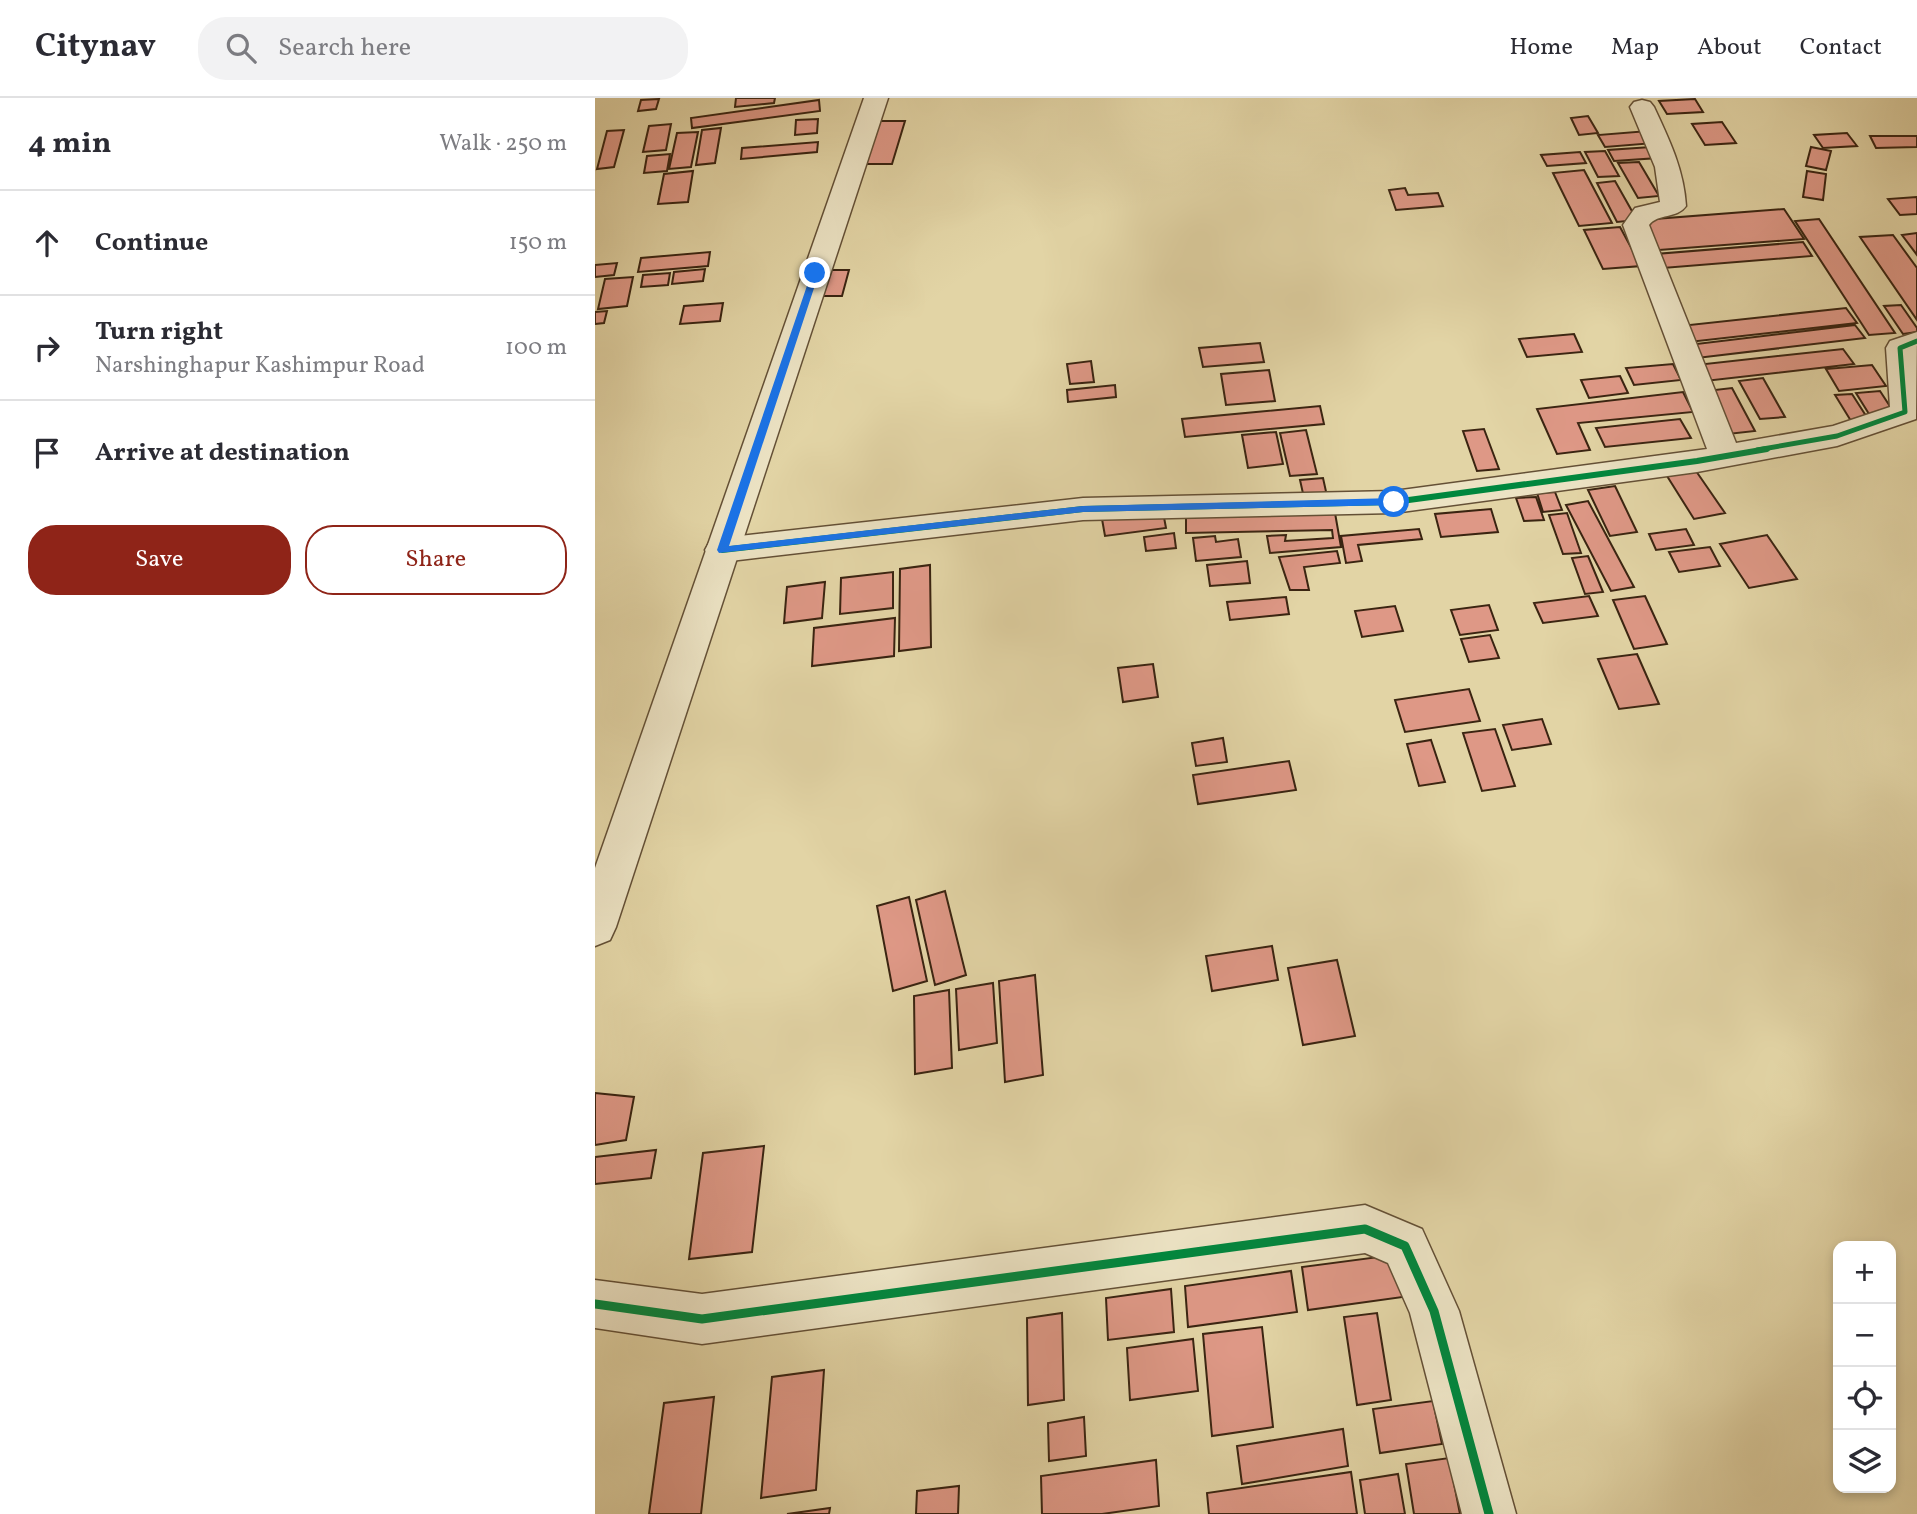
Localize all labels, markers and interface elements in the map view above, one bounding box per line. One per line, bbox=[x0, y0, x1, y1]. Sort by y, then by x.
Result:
search box bbox=[198, 17, 688, 80]
text: Citynav bbox=[35, 25, 156, 71]
icon: search bbox=[222, 29, 260, 67]
text: Search here bbox=[278, 30, 411, 66]
text: Home bbox=[1509, 31, 1573, 65]
text: Map bbox=[1611, 31, 1659, 65]
text: About bbox=[1697, 31, 1762, 65]
text: Contact bbox=[1800, 31, 1882, 65]
text: 4 min bbox=[28, 123, 112, 165]
text: Walk · 250 m bbox=[439, 128, 567, 160]
icon: ahead bbox=[28, 224, 66, 262]
text: Continue bbox=[95, 225, 208, 261]
text: 150 m bbox=[509, 227, 567, 259]
route end bbox=[799, 257, 830, 288]
text: Turn right bbox=[95, 314, 223, 350]
icon: right bbox=[28, 329, 66, 367]
text: 100 m bbox=[505, 332, 567, 364]
text: Narshinghapur Kashimpur Road bbox=[95, 350, 425, 382]
icon: arrive bbox=[28, 434, 66, 472]
text: Arrive at destination bbox=[95, 435, 350, 471]
route start bbox=[1378, 486, 1409, 517]
button: Save bbox=[28, 525, 291, 595]
button: Share bbox=[305, 525, 567, 595]
map controls bbox=[1833, 1241, 1896, 1493]
button: + bbox=[1833, 1241, 1896, 1304]
button: − bbox=[1833, 1304, 1896, 1367]
button: locate bbox=[1833, 1367, 1896, 1430]
button: layers bbox=[1833, 1430, 1896, 1493]

